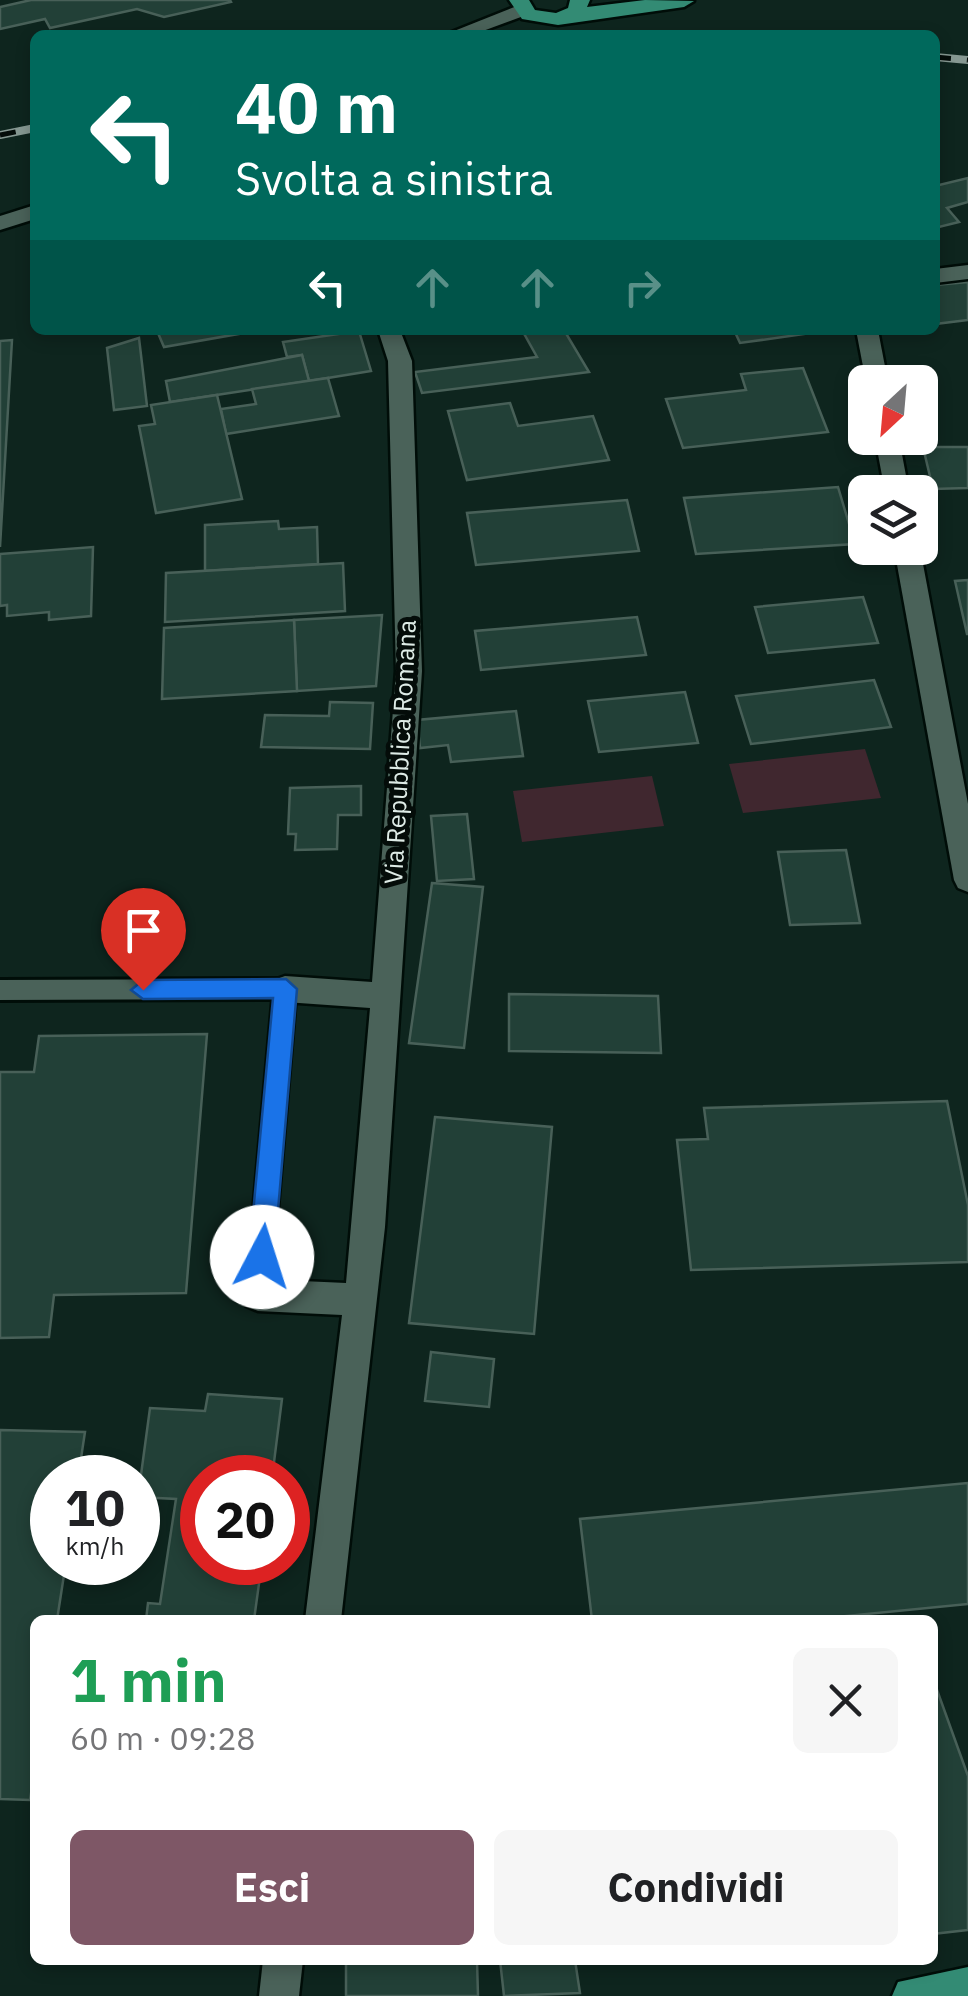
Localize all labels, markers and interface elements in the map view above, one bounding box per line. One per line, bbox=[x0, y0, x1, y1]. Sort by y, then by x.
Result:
text: 40 m bbox=[235, 61, 398, 152]
icon: left bbox=[70, 70, 200, 200]
text: Svolta a sinistra bbox=[235, 149, 553, 207]
icon: left bbox=[300, 260, 355, 315]
icon: ahead bbox=[405, 260, 460, 315]
icon: ahead bbox=[510, 260, 565, 315]
icon: right bbox=[615, 260, 670, 315]
north arrow bbox=[848, 365, 938, 455]
map controls bbox=[848, 365, 938, 565]
button: layers bbox=[848, 475, 938, 565]
street label: Via Repubblica Romana bbox=[376, 619, 423, 885]
pin bbox=[101, 888, 186, 991]
icon: arrive bbox=[116, 903, 171, 958]
position arrow bbox=[210, 1205, 314, 1309]
speed limit sign: 20 bbox=[180, 1455, 310, 1585]
text: 10 bbox=[65, 1475, 125, 1540]
text: km/h bbox=[66, 1529, 124, 1562]
text: 1 min bbox=[70, 1640, 227, 1719]
button: close bbox=[793, 1648, 898, 1753]
text: 60 m · 09:28 bbox=[70, 1717, 256, 1759]
button: Esci bbox=[70, 1830, 474, 1945]
button: Condividi bbox=[494, 1830, 898, 1945]

